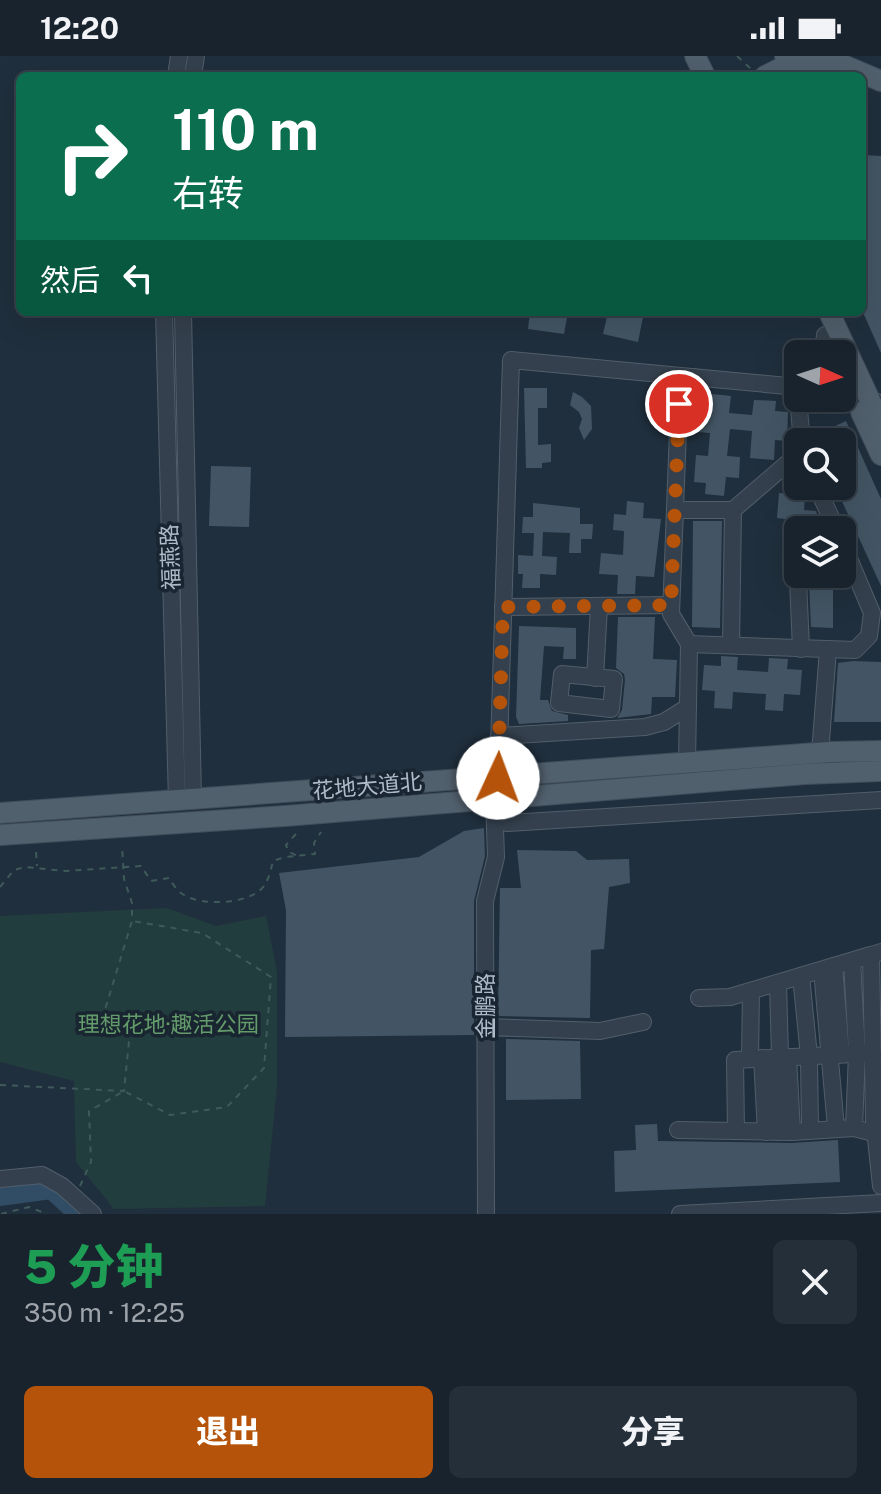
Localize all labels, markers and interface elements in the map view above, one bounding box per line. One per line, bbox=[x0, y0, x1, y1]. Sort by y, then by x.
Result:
text: 12:20 bbox=[40, 10, 119, 46]
text: 110 m bbox=[172, 97, 319, 163]
icon: right bbox=[40, 104, 144, 208]
text: 右转 bbox=[172, 172, 244, 214]
icon: left bbox=[116, 256, 160, 300]
text: 然后 bbox=[40, 262, 100, 298]
north arrow bbox=[784, 340, 856, 412]
map controls bbox=[784, 340, 856, 588]
pin bbox=[645, 370, 713, 438]
icon: arrive bbox=[657, 382, 701, 426]
button: search bbox=[784, 428, 856, 500]
button: layers bbox=[784, 516, 856, 588]
street label: 福燕路 bbox=[156, 524, 184, 590]
position arrow bbox=[456, 736, 540, 820]
street label: 花地大道北 bbox=[311, 768, 423, 804]
street label: 金鹏路 bbox=[472, 973, 498, 1039]
park label: 理想花地·趣活公园 bbox=[77, 1011, 259, 1037]
text: 5 分钟 bbox=[24, 1238, 164, 1295]
button: close bbox=[773, 1240, 857, 1324]
text: 350 m · 12:25 bbox=[24, 1297, 185, 1328]
button: 退出 bbox=[24, 1386, 433, 1478]
button: 分享 bbox=[449, 1386, 857, 1478]

